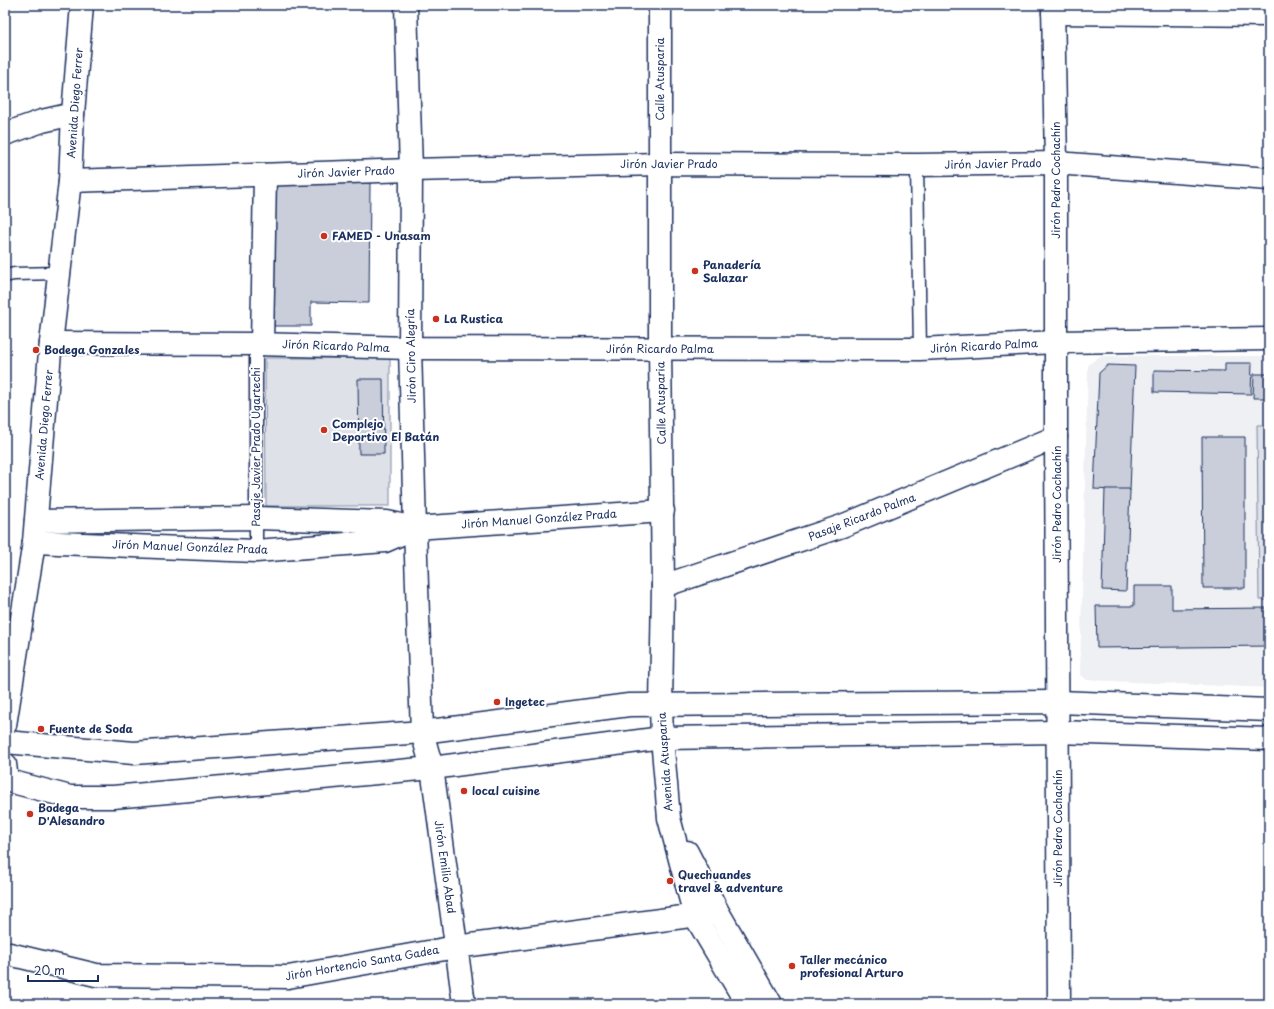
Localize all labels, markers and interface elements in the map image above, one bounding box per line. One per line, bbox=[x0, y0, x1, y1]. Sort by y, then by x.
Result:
street label: Calle Atusparia bbox=[651, 37, 668, 120]
street label: Avenida Diego Ferrer bbox=[62, 47, 87, 159]
street label: Jirón Pedro Cochachín bbox=[1047, 121, 1064, 239]
street label: Jirón Javier Prado bbox=[944, 154, 1042, 173]
street label: Jirón Javier Prado bbox=[620, 155, 718, 172]
street label: Jirón Javier Prado bbox=[297, 161, 395, 182]
place label: FAMED - Unasam bbox=[332, 227, 431, 244]
marker: FAMED - Unasam bbox=[319, 231, 329, 241]
place label: Panadería Salazar bbox=[703, 256, 762, 286]
marker: Panadería Salazar bbox=[690, 266, 700, 276]
street label: Jirón Ciro Alegría bbox=[401, 309, 420, 403]
place label: La Rustica bbox=[444, 310, 503, 327]
marker: La Rustica bbox=[431, 314, 441, 324]
street label: Jirón Ricardo Palma bbox=[930, 334, 1039, 357]
street label: Jirón Ricardo Palma bbox=[282, 335, 391, 356]
street label: Jirón Ricardo Palma bbox=[606, 340, 715, 357]
place label: Bodega Gonzales bbox=[44, 341, 139, 358]
marker: Bodega Gonzales bbox=[31, 345, 41, 355]
street label: Calle Atusparia bbox=[651, 361, 670, 445]
street label: Pasaje Javier Prado Ugartechi bbox=[247, 367, 264, 527]
street label: Avenida Diego Ferrer bbox=[30, 369, 57, 481]
place label: Complejo Deportivo El Batán bbox=[332, 415, 439, 445]
marker: Complejo Deportivo El Batán bbox=[319, 425, 329, 435]
street label: Jirón Pedro Cochachín bbox=[1048, 445, 1065, 563]
street label: Pasaje Ricardo Palma bbox=[806, 488, 919, 545]
street label: Jirón Manuel González Prada bbox=[461, 505, 617, 532]
street label: Jirón Manuel González Prada bbox=[112, 535, 268, 558]
place label: Ingetec bbox=[505, 693, 545, 710]
marker: Ingetec bbox=[492, 697, 502, 707]
street label: Avenida Atusparia bbox=[653, 712, 676, 812]
place label: Fuente de Soda bbox=[49, 720, 134, 737]
marker: Fuente de Soda bbox=[36, 724, 46, 734]
street label: Jirón Pedro Cochachín bbox=[1049, 769, 1066, 887]
place label: local cuisine bbox=[472, 782, 541, 799]
marker: local cuisine bbox=[459, 786, 469, 796]
place label: Bodega D'Alesandro bbox=[38, 799, 105, 829]
marker: Bodega D'Alesandro bbox=[25, 809, 35, 819]
street label: Jirón Emilio Abad bbox=[431, 819, 460, 915]
place label: Quechuandes travel & adventure bbox=[678, 866, 783, 896]
marker: Quechuandes travel & adventure bbox=[665, 876, 675, 886]
street label: Jirón Hortencio Santa Gadea bbox=[284, 941, 440, 984]
place label: Taller mecánico profesional Arturo bbox=[800, 951, 904, 981]
scale bar bbox=[28, 957, 98, 983]
text: 20 m bbox=[34, 961, 65, 979]
marker: Taller mecánico profesional Arturo bbox=[787, 961, 797, 971]

